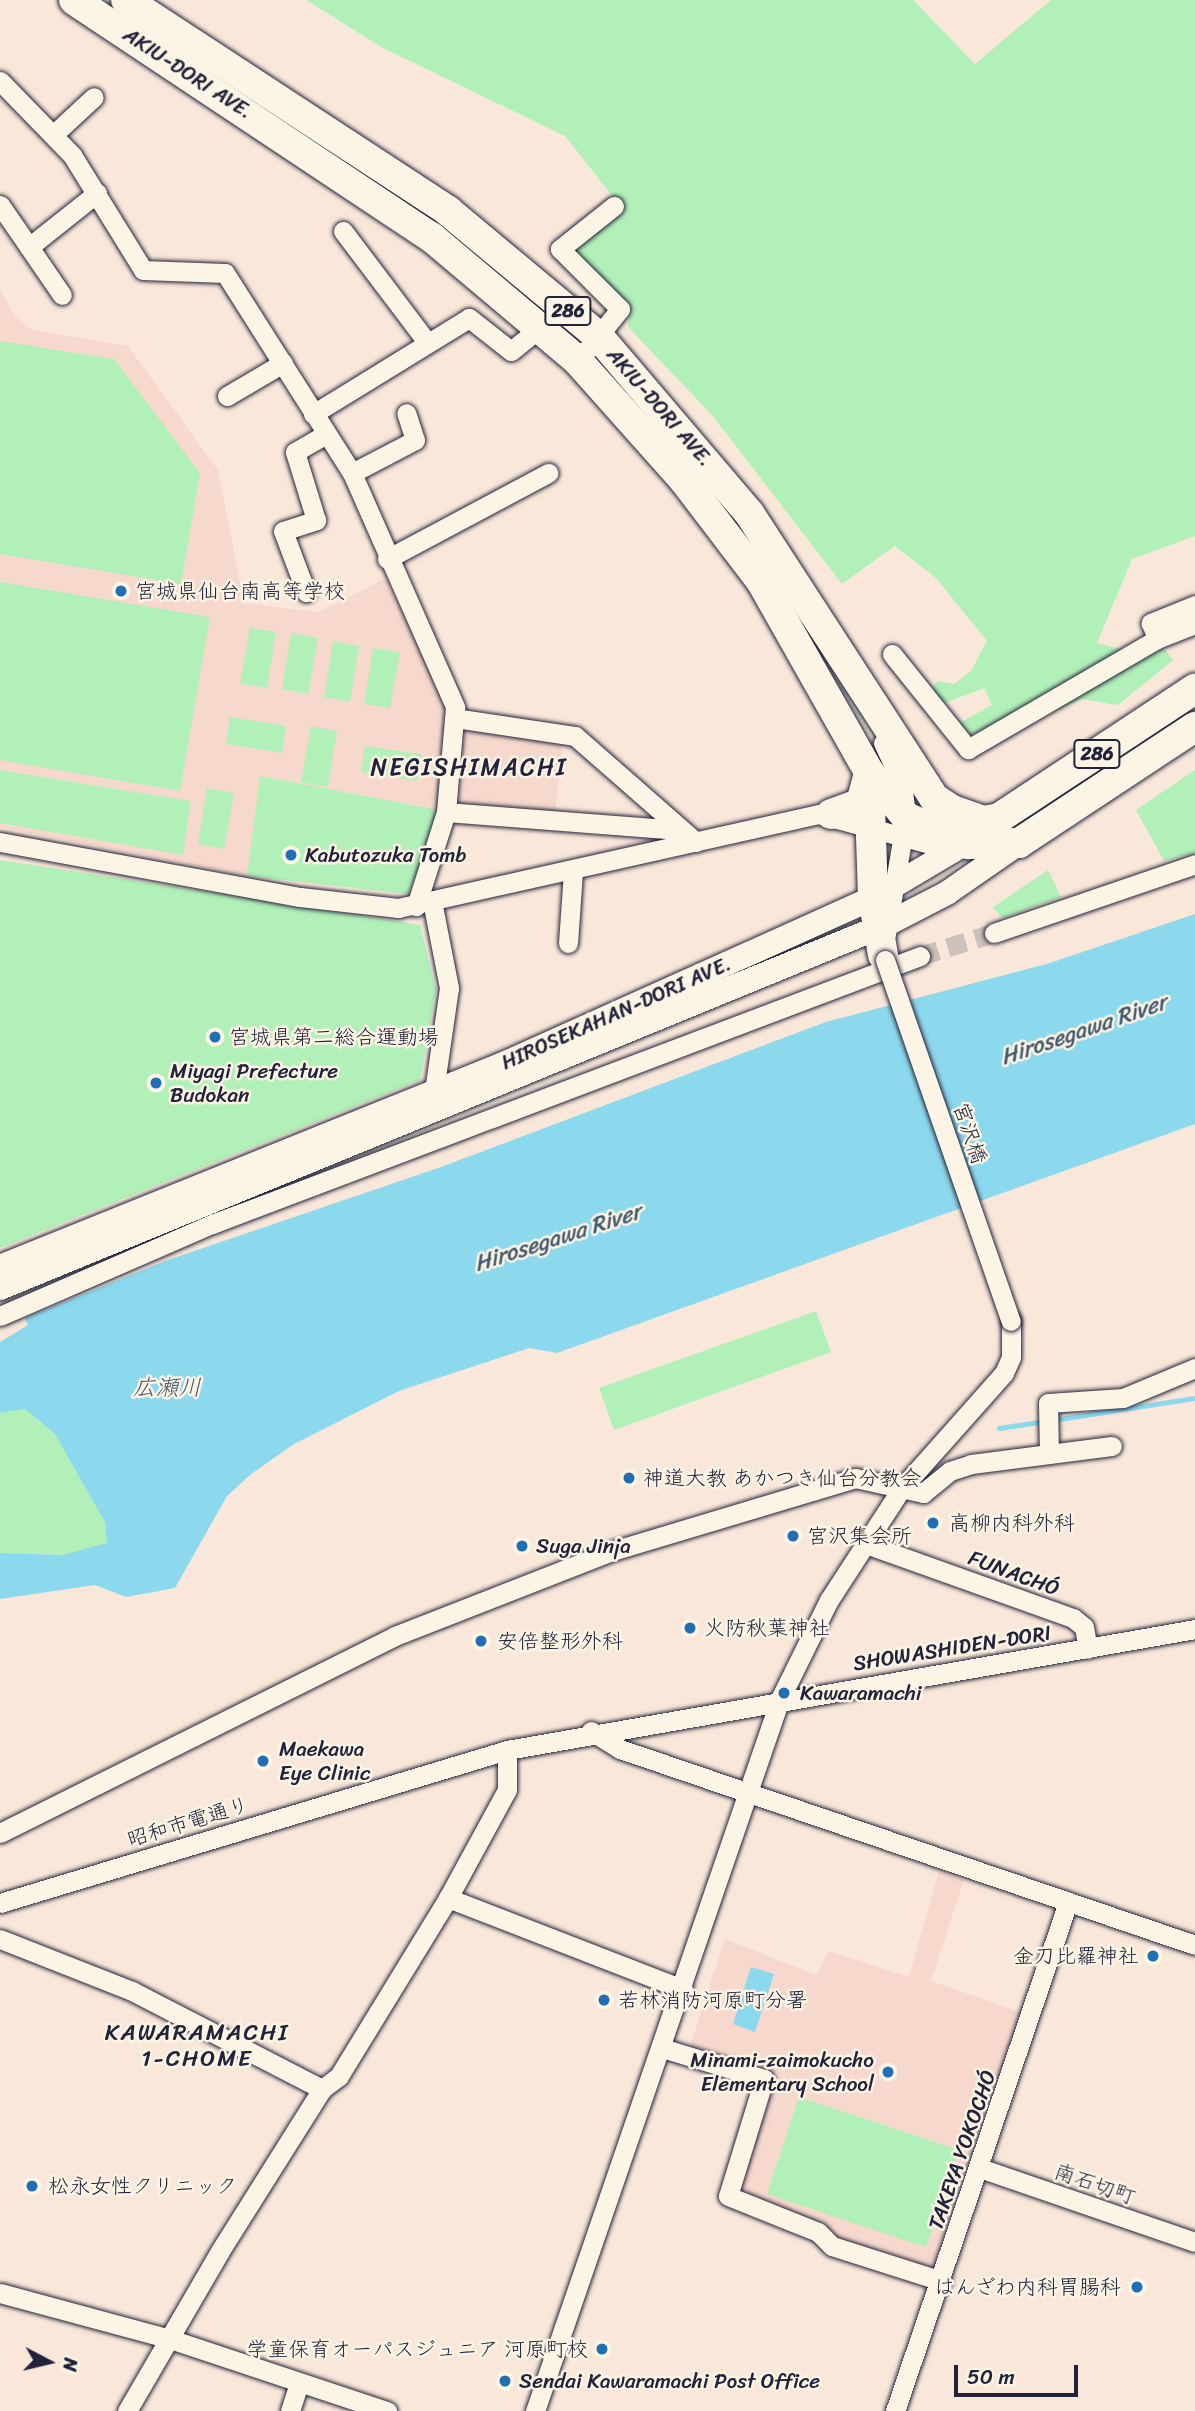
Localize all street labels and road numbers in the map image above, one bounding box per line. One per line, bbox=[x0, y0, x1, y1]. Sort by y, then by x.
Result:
street label: AKIU-DORI AVE. bbox=[118, 21, 258, 125]
road number: 286 bbox=[544, 296, 592, 326]
street label: AKIU-DORI AVE. bbox=[601, 342, 719, 472]
road number: 286 bbox=[1072, 738, 1122, 769]
street label: HIROSEKAHAN-DORI AVE. bbox=[497, 951, 735, 1075]
street label: 宮沢橋 bbox=[948, 1099, 992, 1167]
street label: FUNACHÓ bbox=[965, 1545, 1063, 1601]
street label: SHOWASHIDEN-DORI bbox=[851, 1620, 1053, 1676]
street label: 昭和市電通り bbox=[124, 1792, 252, 1852]
street label: TAKEYA YOKOCHÓ bbox=[923, 2067, 1001, 2233]
street label: 南石切町 bbox=[1051, 2158, 1139, 2210]

